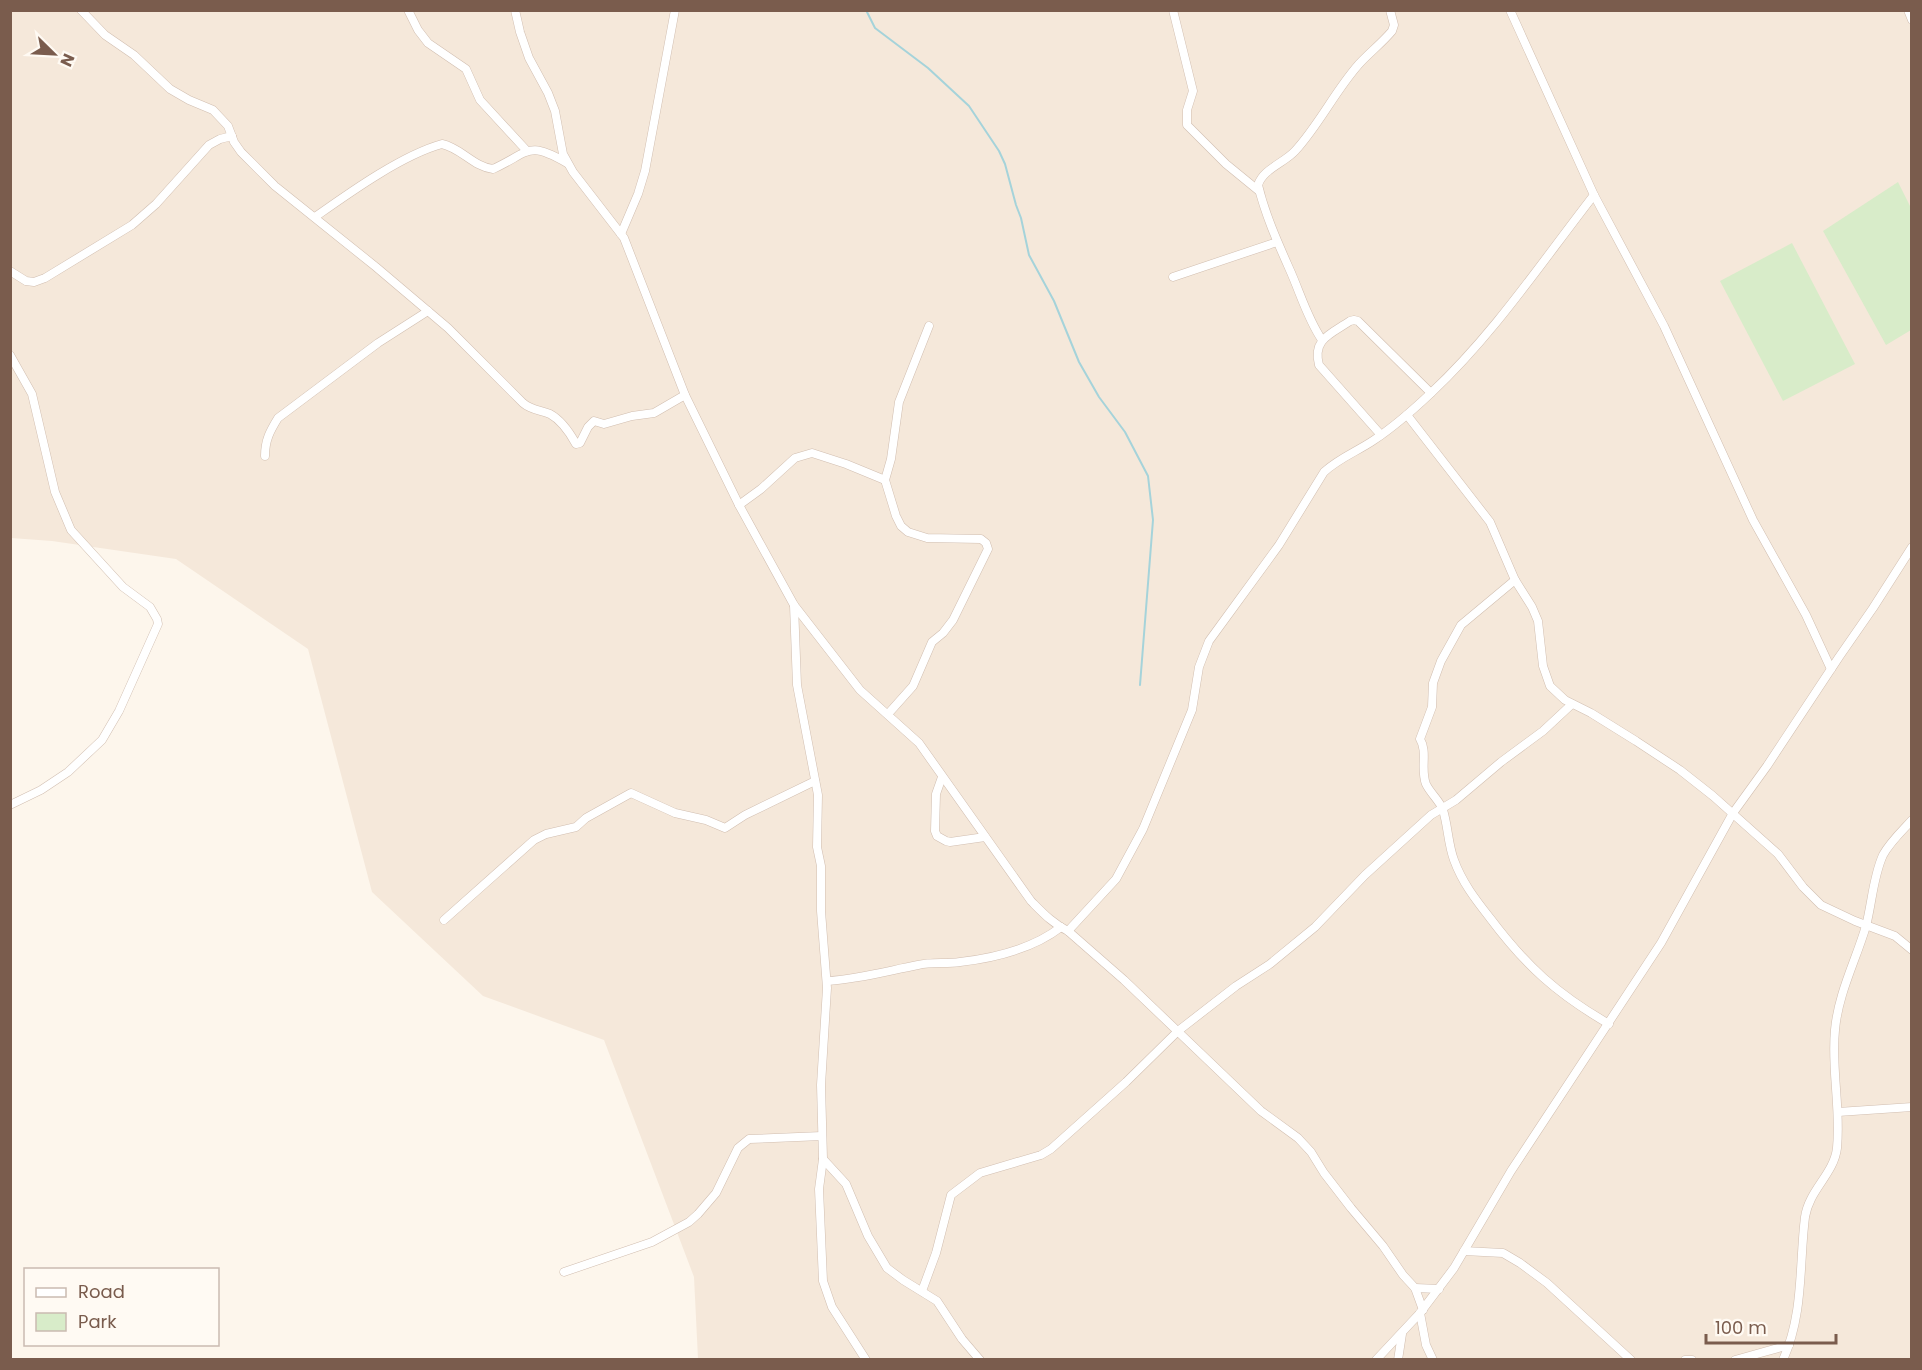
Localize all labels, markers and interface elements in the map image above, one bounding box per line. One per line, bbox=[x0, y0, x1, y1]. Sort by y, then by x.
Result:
north arrow bbox=[24, 24, 84, 84]
text: N bbox=[54, 50, 80, 70]
legend bbox=[24, 1268, 219, 1346]
text: Road bbox=[78, 1279, 125, 1304]
scale bar bbox=[1706, 1307, 1836, 1345]
text: Park bbox=[78, 1309, 117, 1334]
text: 100 m bbox=[1715, 1315, 1767, 1340]

